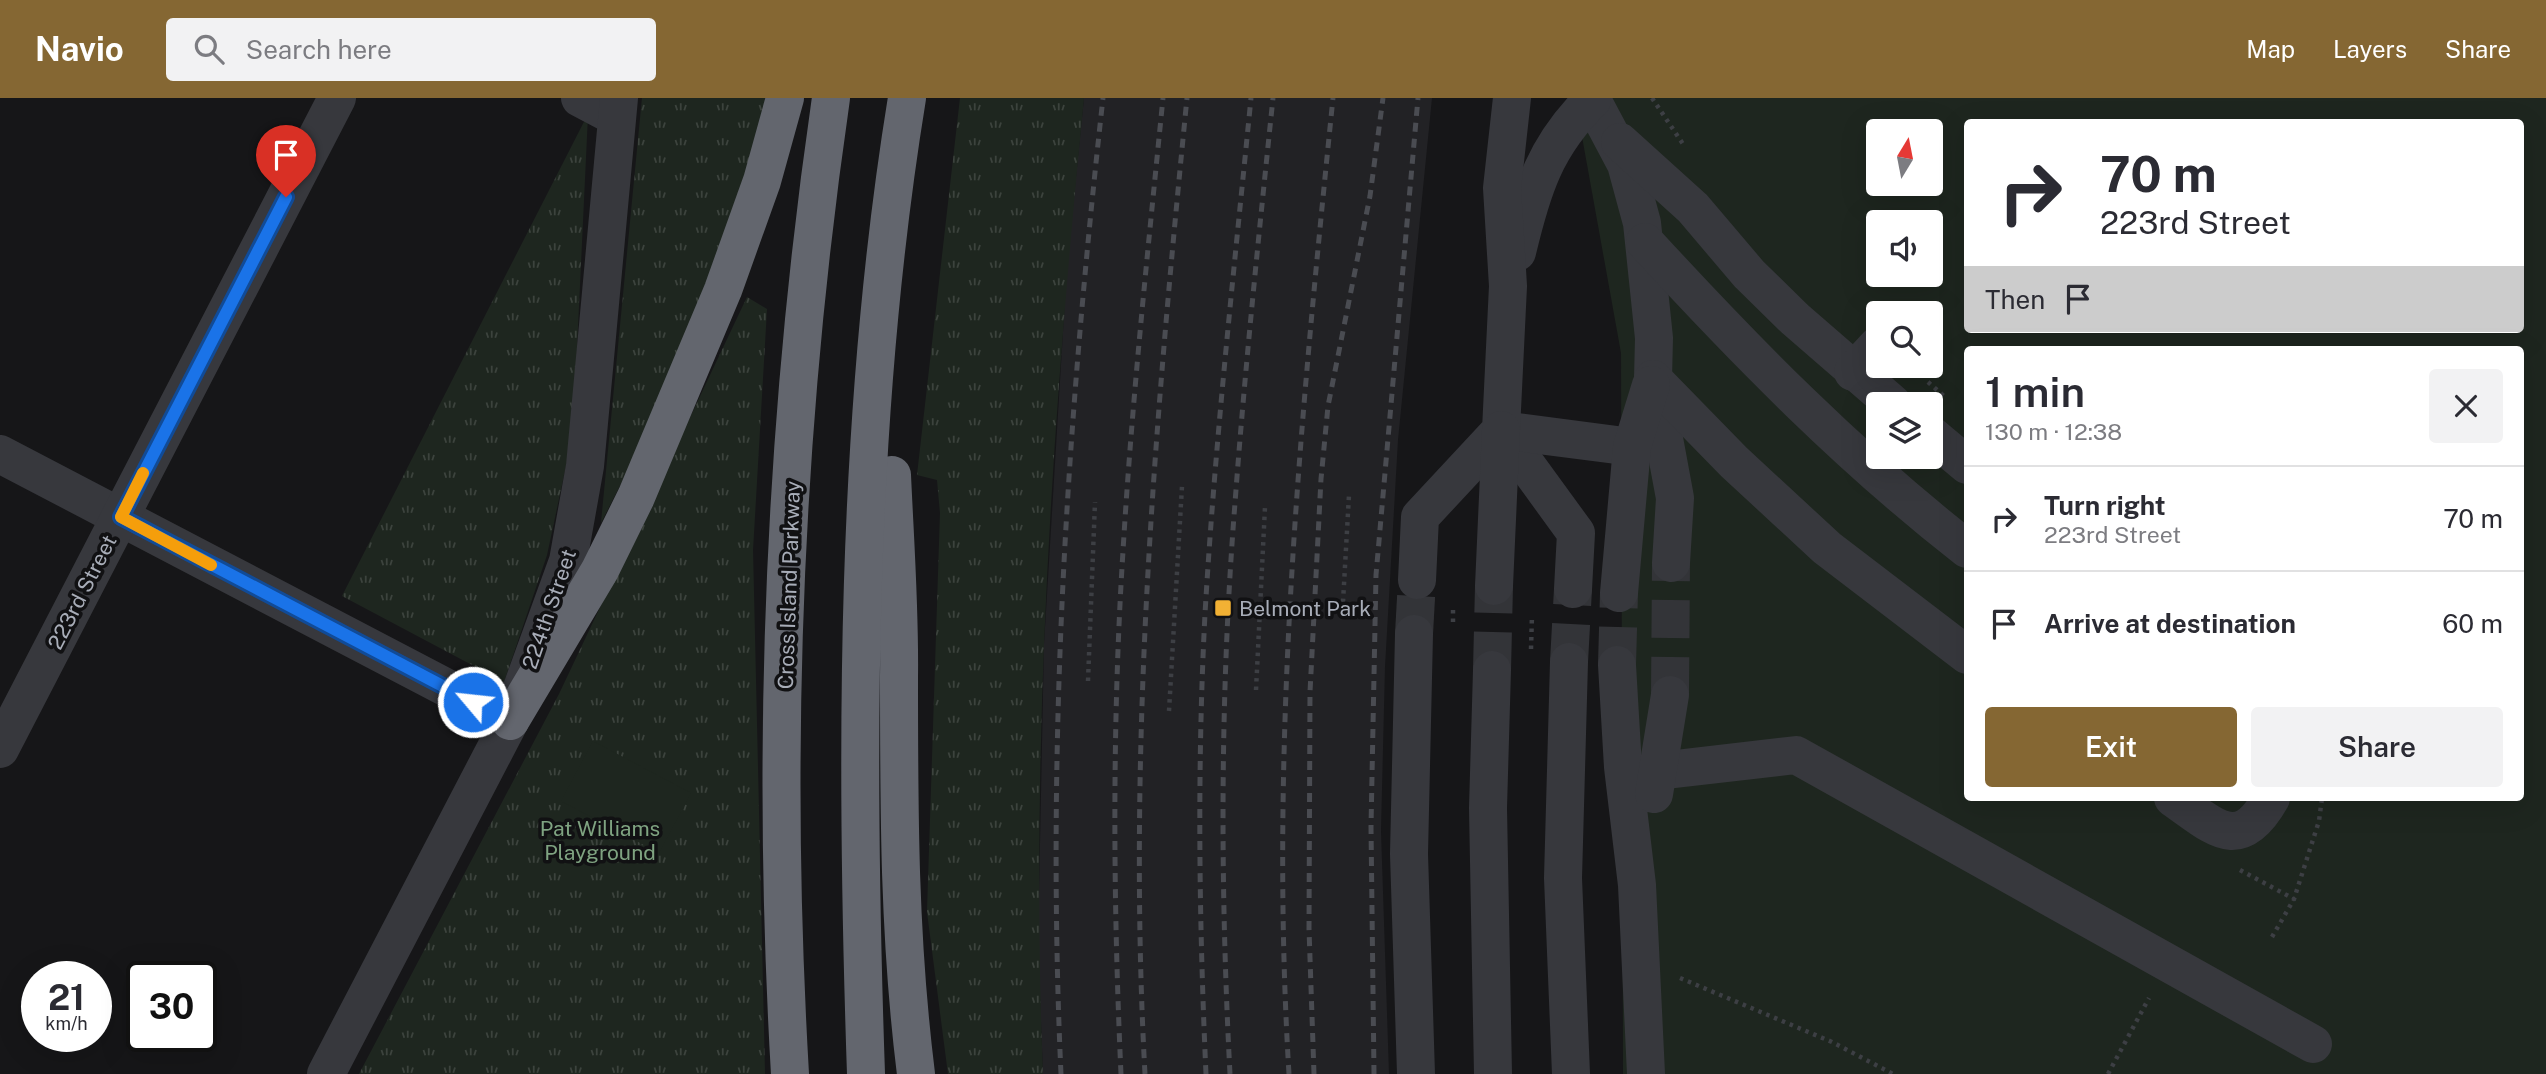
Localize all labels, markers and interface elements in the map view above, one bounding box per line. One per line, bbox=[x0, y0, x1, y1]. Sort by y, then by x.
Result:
search box bbox=[166, 18, 656, 81]
text: Navio bbox=[35, 30, 124, 68]
icon: search bbox=[190, 30, 228, 68]
text: Search here bbox=[246, 34, 392, 65]
text: Map bbox=[2246, 35, 2295, 63]
text: Layers bbox=[2333, 35, 2407, 63]
text: Share bbox=[2445, 35, 2511, 63]
north arrow bbox=[1866, 119, 1942, 196]
map controls bbox=[1866, 119, 1943, 469]
pin bbox=[256, 125, 316, 197]
icon: arrive bbox=[267, 136, 305, 174]
text: 70 m bbox=[2100, 145, 2217, 203]
icon: right bbox=[1985, 147, 2076, 238]
text: 223rd Street bbox=[2100, 204, 2291, 241]
button: sound bbox=[1866, 210, 1943, 287]
icon: arrive bbox=[2059, 280, 2097, 318]
text: Then bbox=[1985, 284, 2045, 315]
button: search bbox=[1866, 301, 1943, 378]
text: 1 min bbox=[1985, 367, 2085, 416]
button: close bbox=[2429, 369, 2503, 443]
button: layers bbox=[1866, 392, 1943, 469]
text: 130 m · 12:38 bbox=[1985, 418, 2122, 445]
street label: Cross Island Parkway bbox=[773, 480, 805, 690]
text: Turn right bbox=[2044, 490, 2166, 521]
icon: right bbox=[1985, 500, 2023, 538]
text: 70 m bbox=[2443, 503, 2503, 534]
text: 223rd Street bbox=[2044, 521, 2181, 548]
street label: 223rd Street bbox=[42, 531, 122, 653]
street label: 224th Street bbox=[517, 546, 581, 672]
place label: Belmont Park bbox=[1239, 596, 1371, 621]
marker: Belmont Park bbox=[1213, 598, 1233, 618]
icon: arrive bbox=[1985, 605, 2023, 643]
text: Arrive at destination bbox=[2044, 608, 2296, 639]
text: 60 m bbox=[2442, 608, 2503, 639]
position arrow bbox=[436, 665, 510, 739]
button: Exit bbox=[1985, 707, 2237, 787]
button: Share bbox=[2251, 707, 2503, 787]
park label: Pat Williams Playground bbox=[540, 816, 660, 865]
speed limit sign: 30 bbox=[126, 961, 217, 1052]
text: 21 bbox=[48, 977, 85, 1018]
text: km/h bbox=[45, 1013, 88, 1034]

